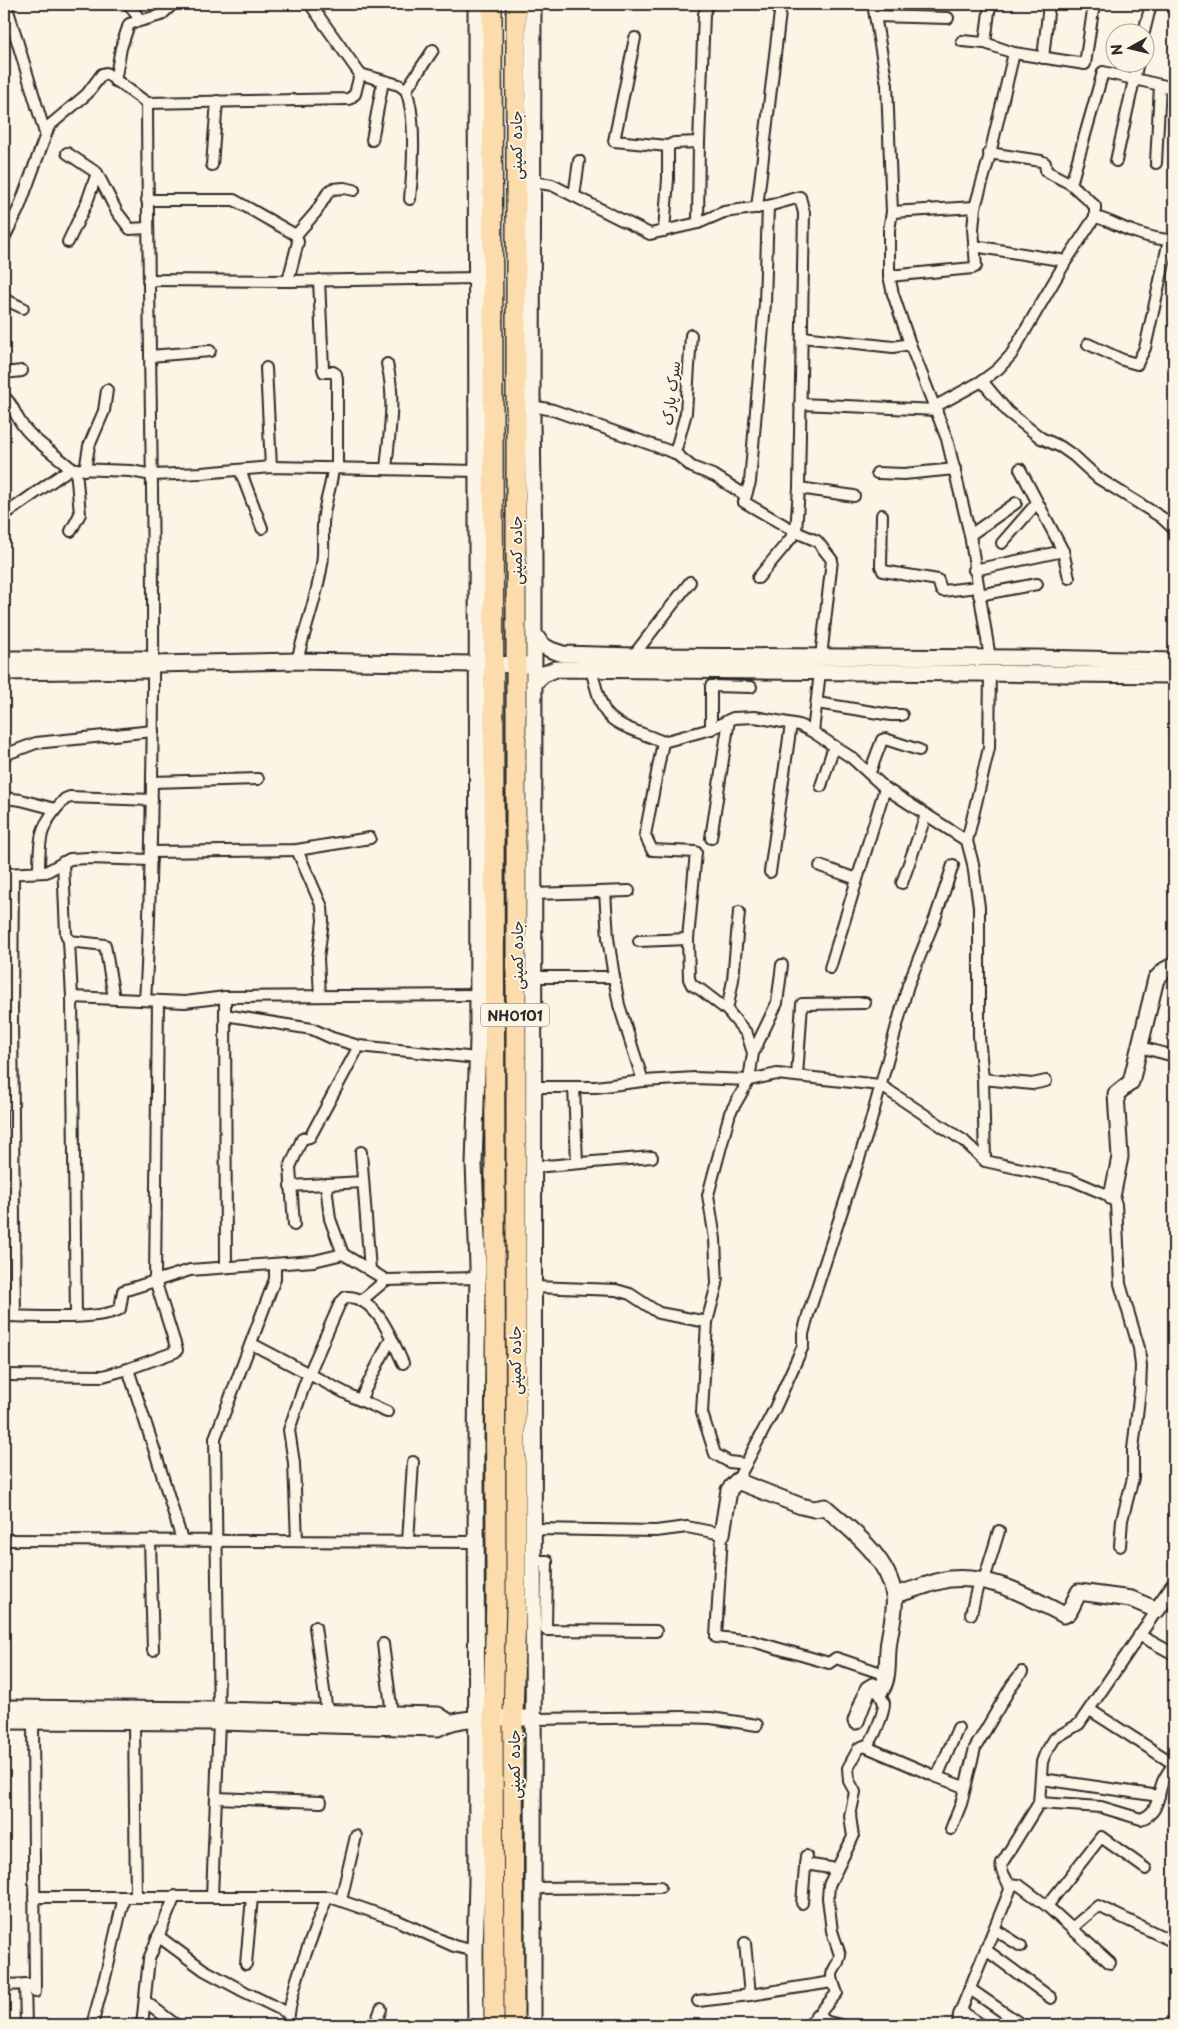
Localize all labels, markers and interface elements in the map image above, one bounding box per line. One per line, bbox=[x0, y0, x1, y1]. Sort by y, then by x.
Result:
north arrow bbox=[1106, 22, 1156, 72]
text: N bbox=[1105, 43, 1128, 57]
street label: جاده کمپنی bbox=[504, 110, 527, 180]
street label: سرک پارک bbox=[655, 359, 685, 427]
street label: جاده کمپنی bbox=[504, 515, 527, 585]
street label: جاده کمپنی bbox=[505, 920, 528, 990]
road number: NH0101 bbox=[481, 1004, 549, 1026]
street label: جاده کمپنی bbox=[503, 1325, 526, 1395]
street label: جاده کمپنی bbox=[502, 1729, 525, 1799]

